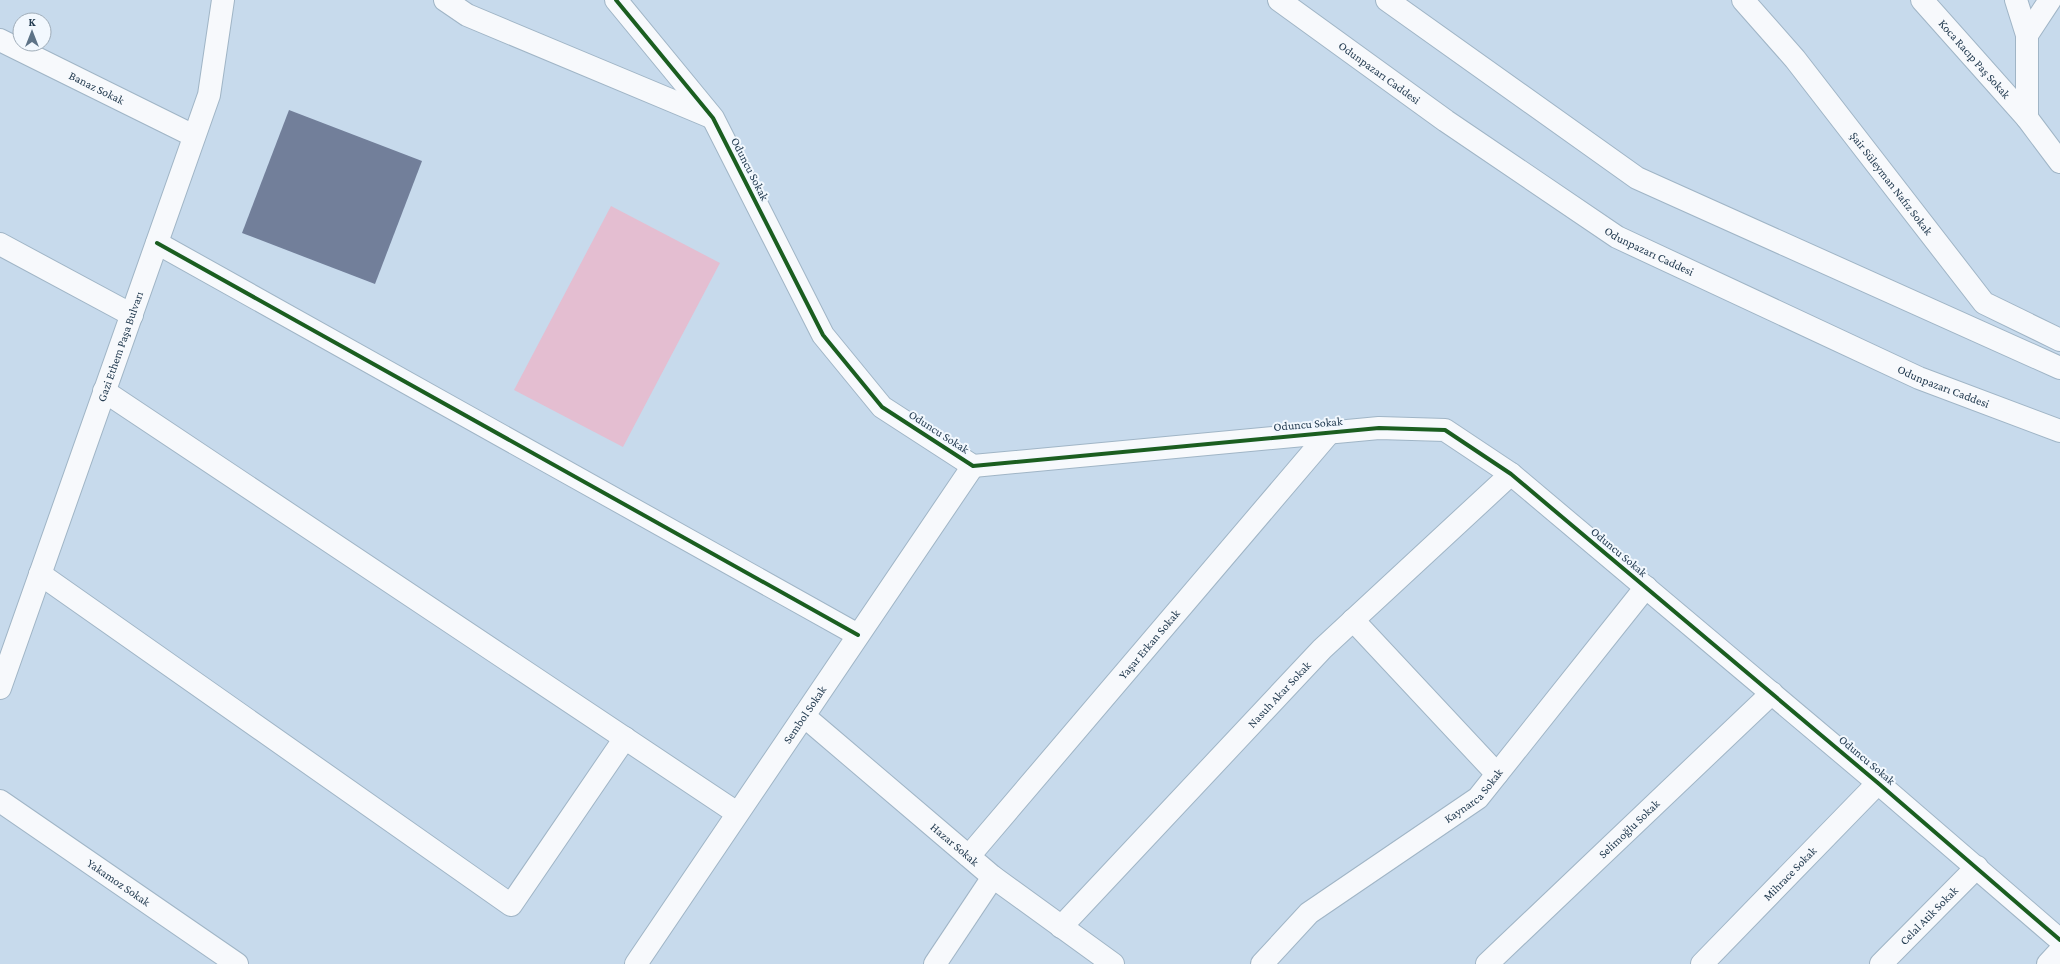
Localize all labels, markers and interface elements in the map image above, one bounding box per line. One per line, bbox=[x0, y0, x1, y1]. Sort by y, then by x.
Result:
north arrow bbox=[12, 12, 52, 52]
text: K bbox=[28, 16, 36, 28]
street label: Koca Racıp Paş Sokak bbox=[1936, 17, 2014, 102]
street label: Odunpazarı Caddesi bbox=[1336, 38, 1423, 107]
street label: Banaz Sokak bbox=[67, 68, 127, 108]
street label: Şair Süleyman Nafız Sokak bbox=[1847, 129, 1936, 238]
street label: Oduncu Sokak bbox=[728, 135, 772, 203]
street label: Odunpazarı Caddesi bbox=[1602, 223, 1696, 279]
street label: Gazi Ethem Paşa Bulvarı bbox=[94, 289, 146, 404]
street label: Odunpazarı Caddesi bbox=[1895, 362, 1991, 411]
street label: Oduncu Sokak bbox=[906, 407, 972, 457]
street label: Oduncu Sokak bbox=[1273, 414, 1343, 434]
street label: Oduncu Sokak bbox=[1588, 524, 1650, 580]
street label: Yaşar Erkan Sokak bbox=[1116, 606, 1183, 682]
street label: Nasuh Akar Sokak bbox=[1245, 658, 1314, 731]
street label: Sembol Sokak bbox=[780, 683, 829, 746]
street label: Oduncu Sokak bbox=[1836, 732, 1898, 788]
street label: Kaynarca Sokak bbox=[1442, 765, 1506, 826]
street label: Selimoğlu Sokak bbox=[1596, 796, 1663, 861]
street label: Hazar Sokak bbox=[928, 820, 982, 869]
street label: Mihrace Sokak bbox=[1760, 843, 1819, 904]
street label: Yakamoz Sokak bbox=[84, 856, 153, 909]
street label: Celal Atik Sokak bbox=[1897, 883, 1961, 948]

